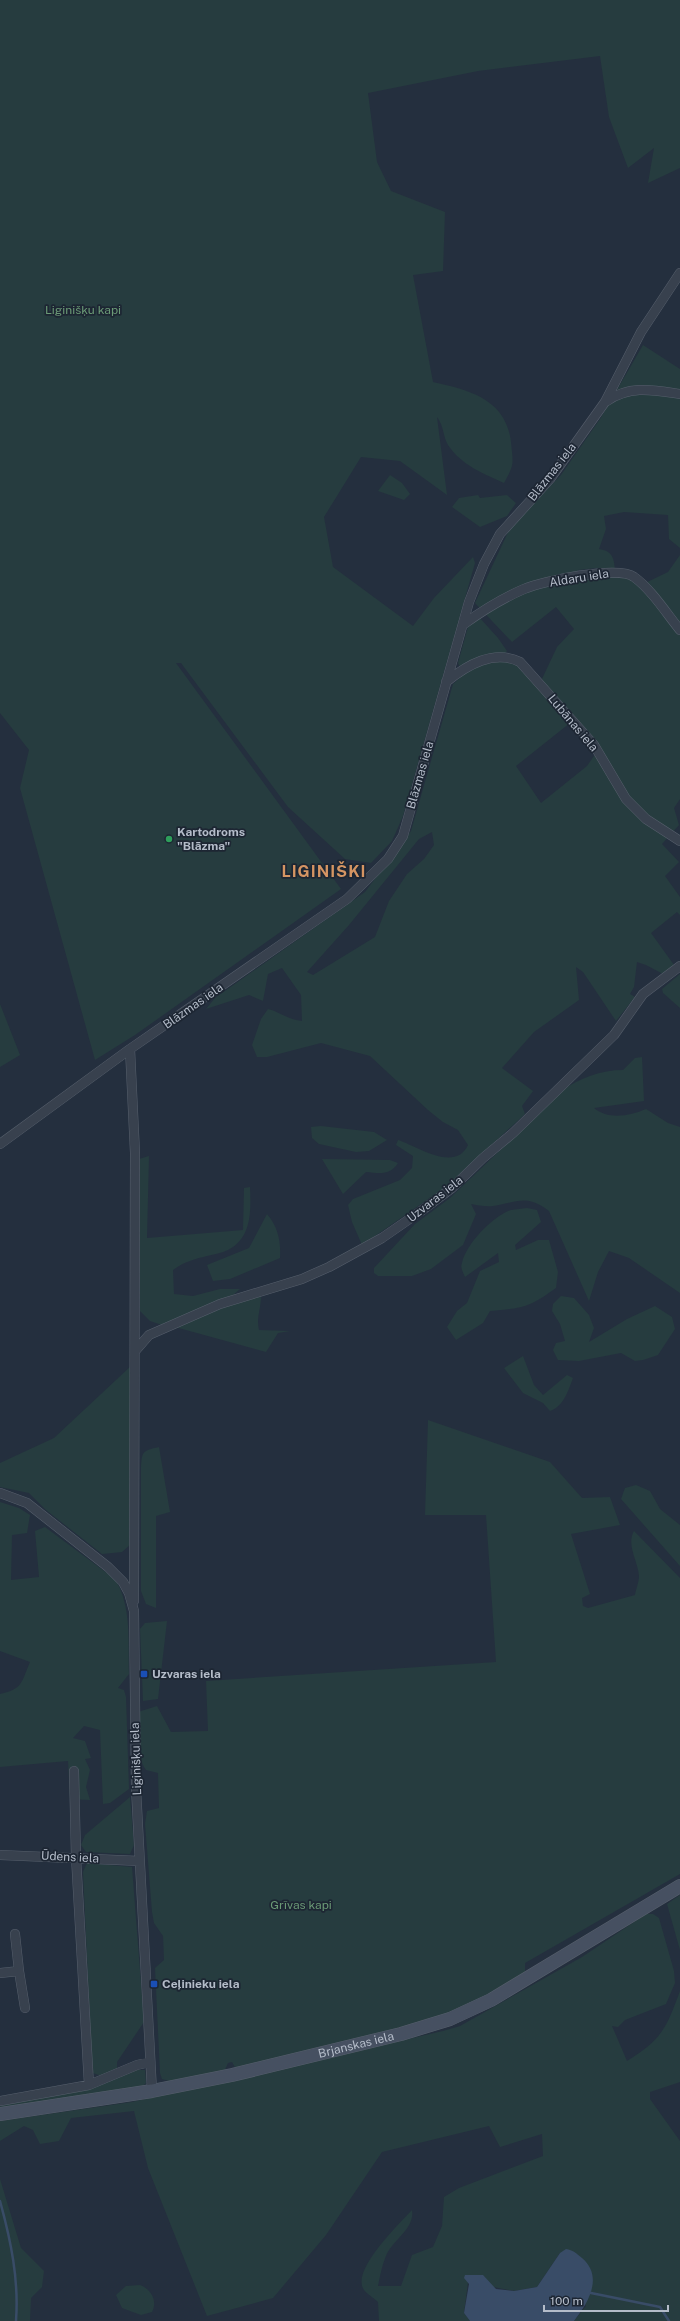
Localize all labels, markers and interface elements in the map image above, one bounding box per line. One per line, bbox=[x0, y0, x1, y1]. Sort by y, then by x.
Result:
park label: Liginišķu kapi bbox=[45, 303, 121, 317]
street label: Blāzmas iela bbox=[525, 440, 579, 504]
street label: Aldaru iela bbox=[548, 566, 610, 590]
street label: Lubānas iela bbox=[545, 692, 601, 754]
street label: Blāzmas iela bbox=[404, 739, 436, 811]
place label: Kartodroms "Blāzma" bbox=[177, 825, 245, 853]
marker: Kartodroms "Blāzma" bbox=[164, 834, 174, 844]
district label: LIGINIŠKI bbox=[281, 861, 367, 881]
street label: Blāzmas iela bbox=[160, 980, 226, 1032]
street label: Uzvaras iela bbox=[404, 1173, 466, 1225]
place label: Uzvaras iela bbox=[152, 1667, 221, 1681]
marker: Uzvaras iela bbox=[139, 1669, 149, 1679]
street label: Liginišķu iela bbox=[128, 1722, 144, 1796]
street label: Ūdens iela bbox=[41, 1848, 99, 1866]
park label: Grīvas kapi bbox=[270, 1898, 332, 1912]
place label: Ceļinieku iela bbox=[162, 1977, 240, 1991]
marker: Ceļinieku iela bbox=[149, 1979, 159, 1989]
street label: Brjanskas iela bbox=[317, 2029, 395, 2061]
scale bar bbox=[544, 2287, 668, 2313]
text: 100 m bbox=[550, 2294, 583, 2308]

